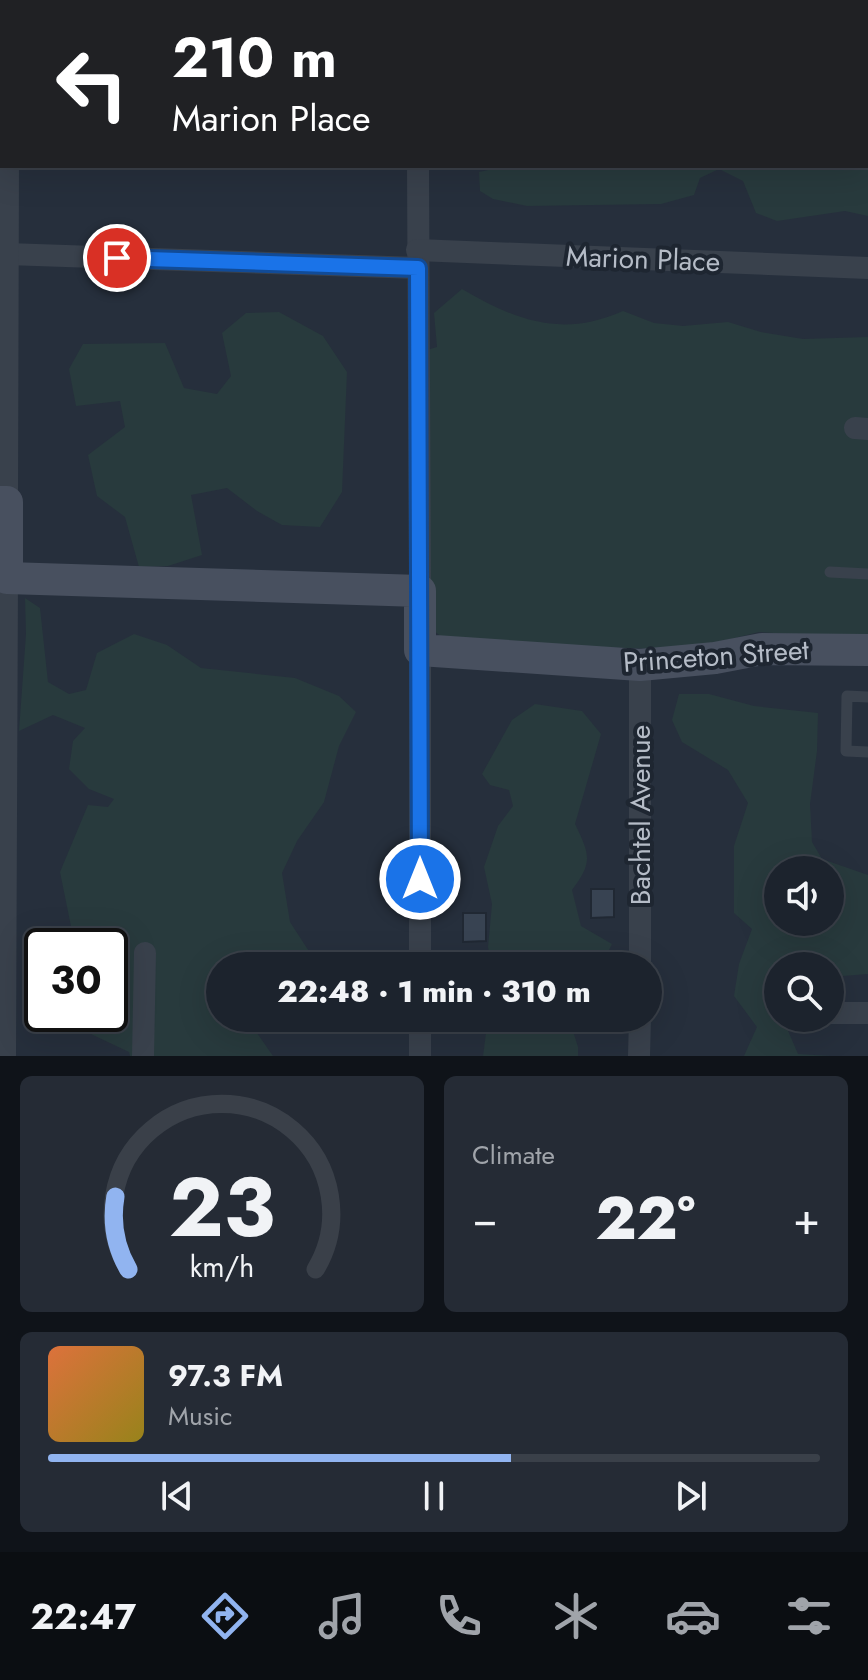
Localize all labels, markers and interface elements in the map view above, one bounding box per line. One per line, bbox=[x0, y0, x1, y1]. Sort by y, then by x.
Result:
text: 210 m bbox=[172, 17, 337, 98]
icon: left bbox=[40, 32, 144, 136]
text: Marion Place bbox=[172, 92, 371, 144]
pin bbox=[83, 224, 151, 292]
icon: arrive bbox=[95, 236, 139, 280]
street label: Marion Place bbox=[565, 236, 721, 282]
street label: Princeton Street bbox=[622, 629, 811, 683]
street label: Bachtel Avenue bbox=[620, 725, 661, 905]
position arrow bbox=[378, 837, 462, 921]
map controls bbox=[764, 856, 844, 1032]
button: sound bbox=[764, 856, 844, 936]
speed limit sign: 30 bbox=[24, 928, 128, 1032]
button: search bbox=[764, 952, 844, 1032]
text: 22:48 · 1 min · 310 m bbox=[277, 970, 591, 1013]
text: Climate bbox=[472, 1136, 555, 1174]
text: 23 bbox=[169, 1147, 275, 1267]
text: 22° bbox=[595, 1175, 695, 1262]
text: − bbox=[472, 1187, 498, 1251]
text: + bbox=[793, 1187, 820, 1251]
text: km/h bbox=[190, 1246, 254, 1288]
text: 97.3 FM bbox=[168, 1354, 283, 1397]
text: Music bbox=[168, 1397, 232, 1435]
icon: previous bbox=[155, 1474, 199, 1518]
icon: pause bbox=[412, 1474, 456, 1518]
icon: next bbox=[669, 1474, 713, 1518]
icon: directions bbox=[197, 1588, 253, 1644]
icon: music bbox=[314, 1588, 370, 1644]
icon: phone bbox=[431, 1588, 487, 1644]
icon: climate bbox=[548, 1588, 604, 1644]
icon: car bbox=[665, 1588, 721, 1644]
icon: filters bbox=[781, 1588, 837, 1644]
text: 22:47 bbox=[30, 1590, 136, 1642]

